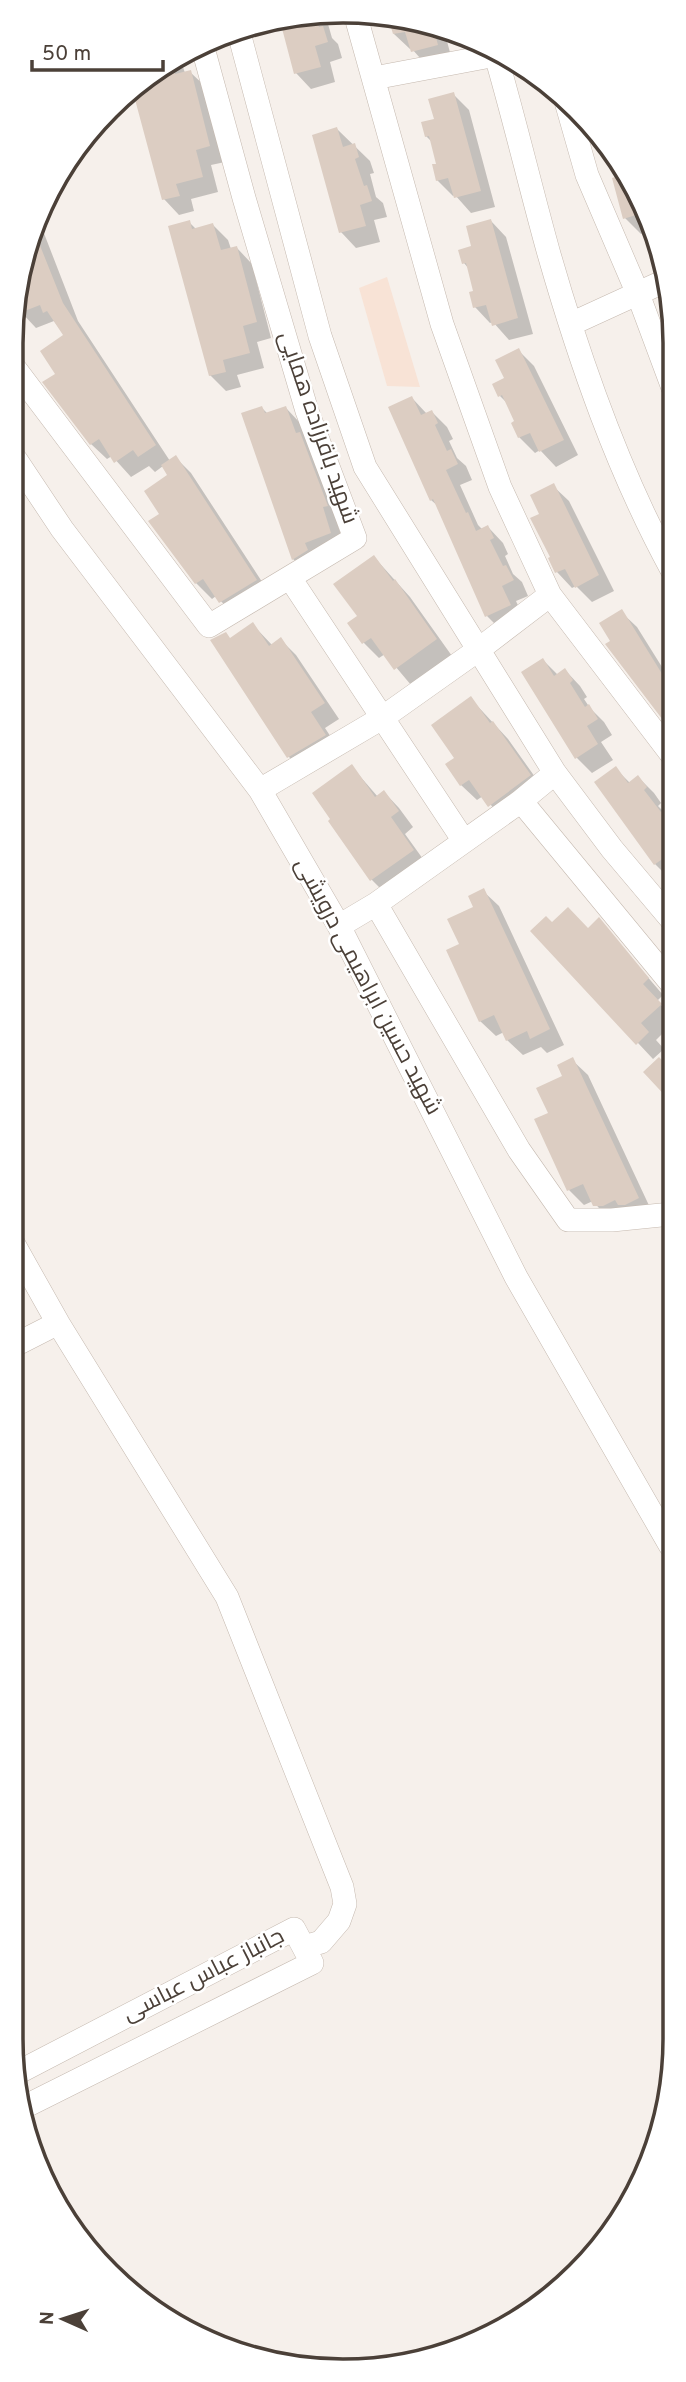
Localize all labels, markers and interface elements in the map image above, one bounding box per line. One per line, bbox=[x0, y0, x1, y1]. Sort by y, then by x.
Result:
scale bar bbox=[32, 28, 163, 72]
text: 50 m bbox=[42, 41, 91, 68]
street label: شهید باقرزاده همایی bbox=[270, 328, 364, 528]
street label: شهید حسین ابراهیمی درویشی bbox=[287, 853, 447, 1121]
street label: جانباز عباس عباسی bbox=[118, 1923, 290, 2029]
north arrow bbox=[28, 2284, 98, 2354]
text: N bbox=[36, 2311, 60, 2326]

